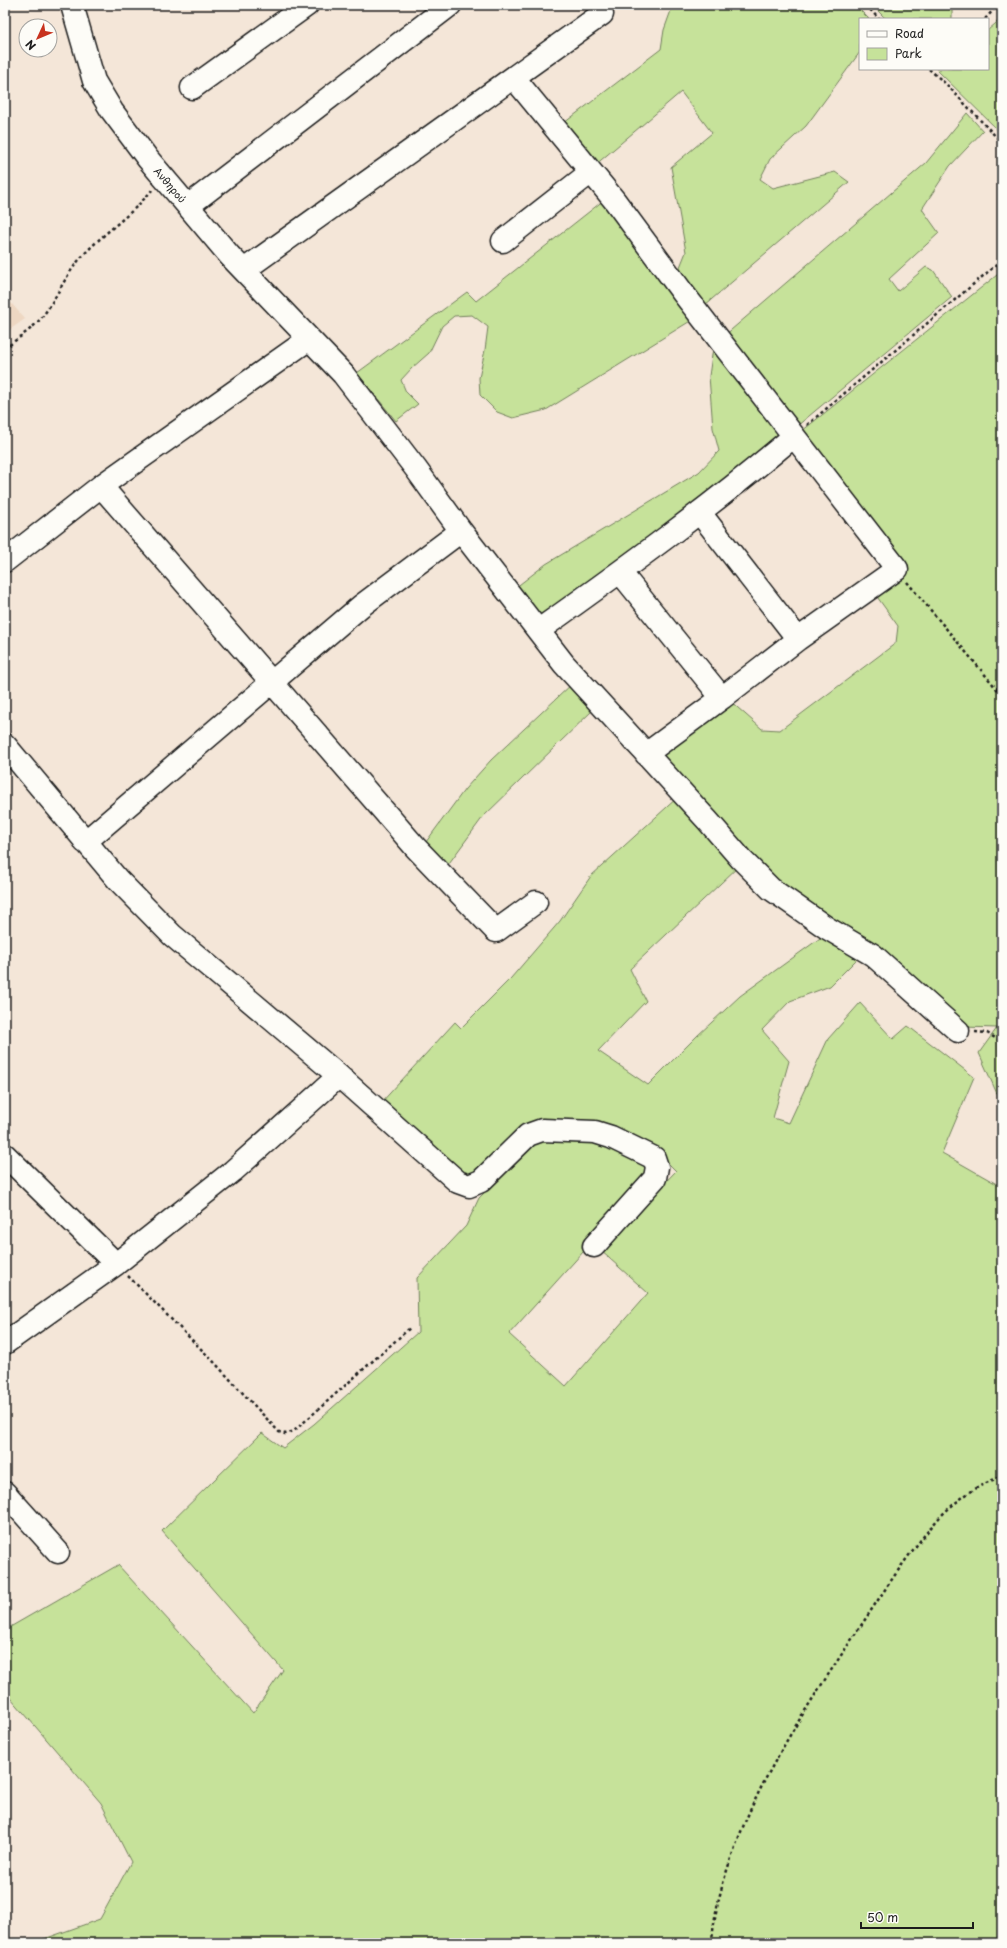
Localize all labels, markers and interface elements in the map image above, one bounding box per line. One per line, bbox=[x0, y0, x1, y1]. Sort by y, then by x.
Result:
north arrow bbox=[18, 18, 58, 58]
legend bbox=[859, 18, 989, 70]
text: Road bbox=[895, 24, 924, 42]
text: N bbox=[21, 36, 40, 54]
text: Park bbox=[895, 44, 922, 62]
street label: Ανθηρού bbox=[150, 164, 190, 207]
scale bar bbox=[861, 1904, 973, 1930]
text: 50 m bbox=[867, 1908, 898, 1926]

